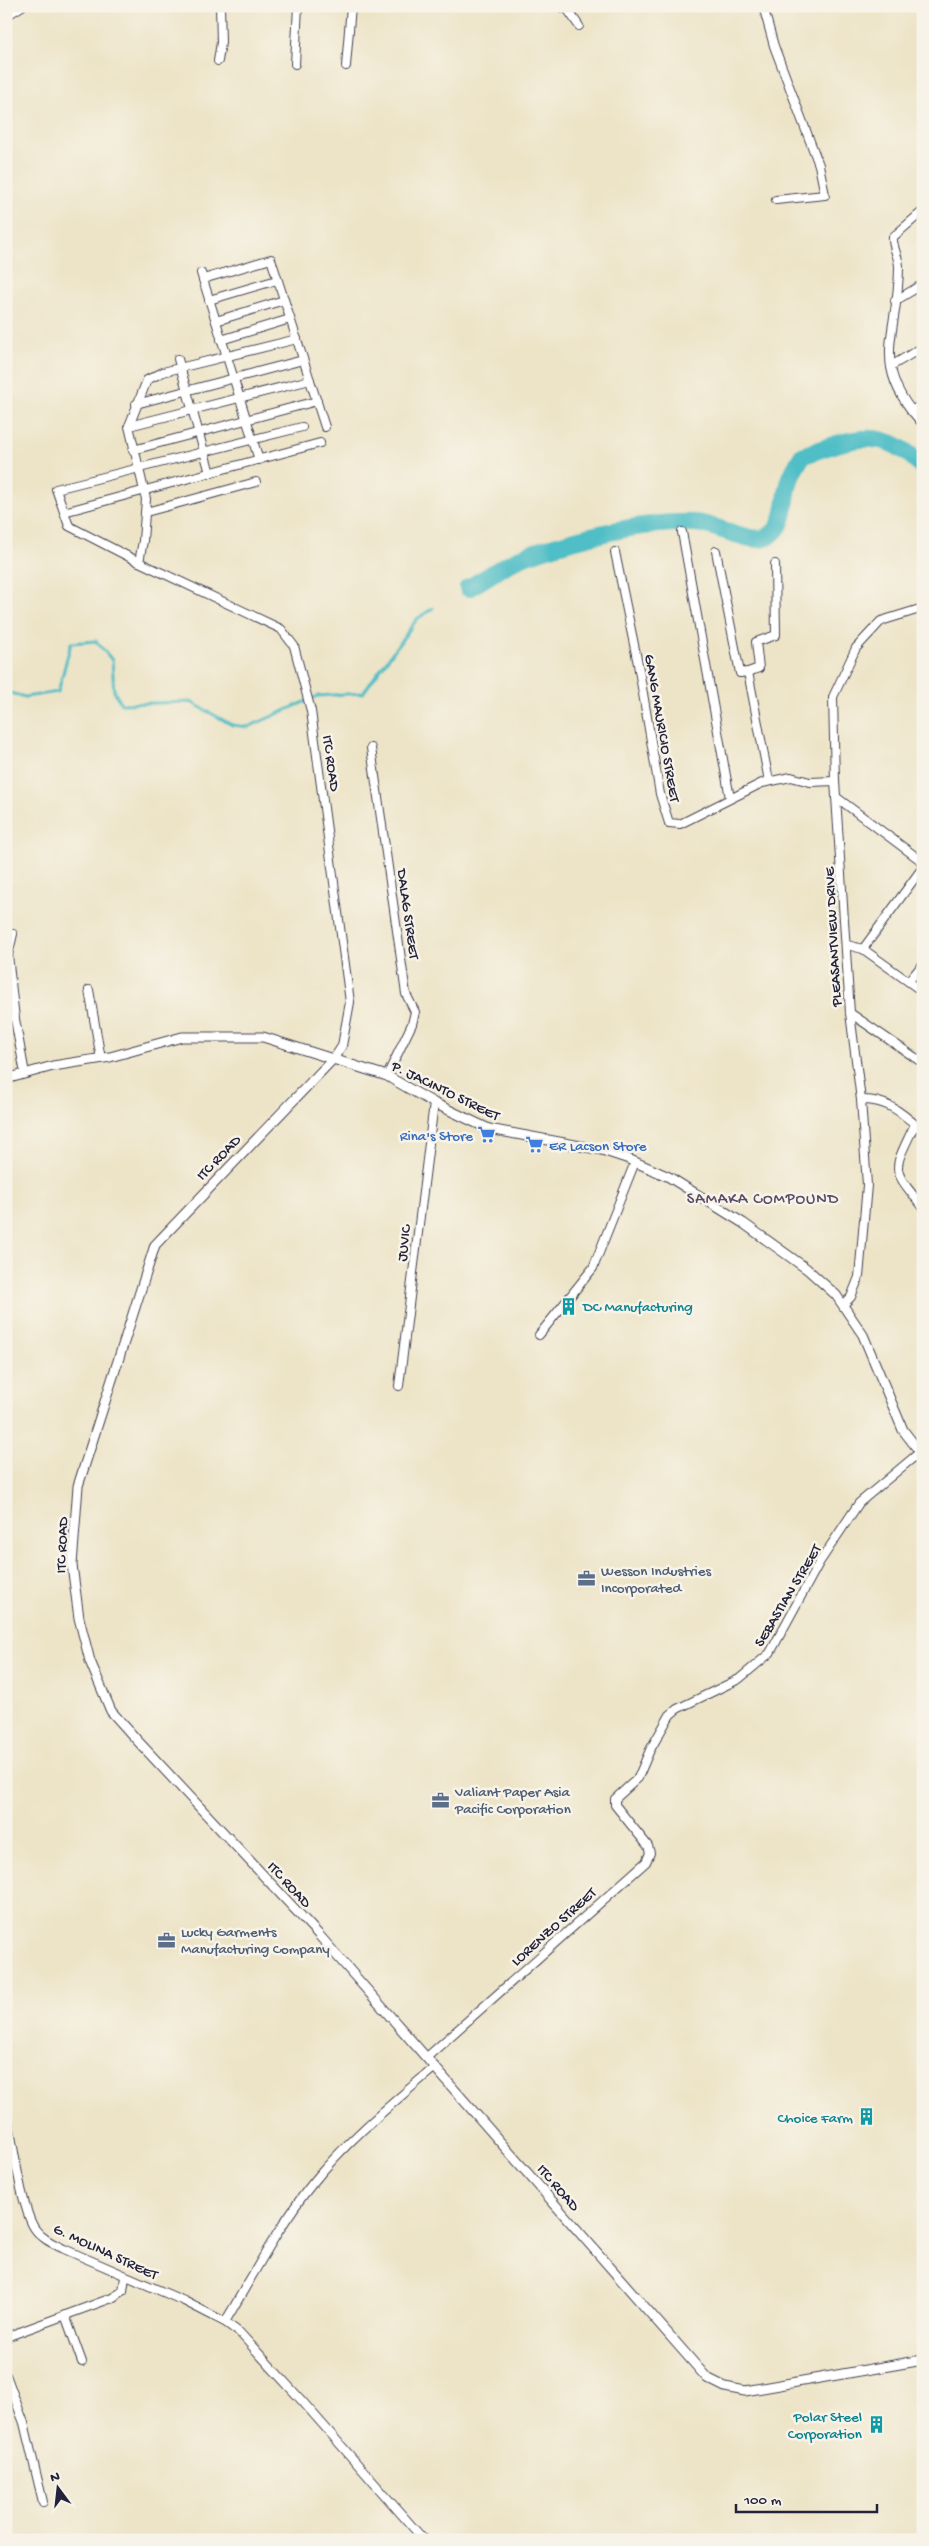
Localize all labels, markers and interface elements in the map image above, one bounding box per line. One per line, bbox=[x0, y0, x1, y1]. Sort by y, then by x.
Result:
street label: GANG MAURICIO STREET bbox=[639, 653, 683, 805]
street label: ITC ROAD bbox=[317, 734, 343, 793]
street label: PLEASANTVIEW DRIVE bbox=[821, 866, 847, 1008]
street label: DALAG STREET bbox=[392, 867, 422, 962]
street label: P. JACINTO STREET bbox=[387, 1057, 503, 1126]
supermarket icon: Rina's Store bbox=[477, 1125, 497, 1145]
place label: Rina's Store bbox=[400, 1128, 473, 1146]
street label: ITC ROAD bbox=[193, 1132, 246, 1185]
supermarket icon: ER Lacson Store bbox=[525, 1135, 545, 1155]
place label: ER Lacson Store bbox=[549, 1138, 647, 1156]
district label: SAMAKA COMPOUND bbox=[687, 1191, 839, 1210]
street label: JUVIC bbox=[394, 1223, 416, 1263]
building icon: DC Manufacturing bbox=[559, 1296, 579, 1316]
place label: DC Manufacturing bbox=[582, 1299, 693, 1317]
street label: ITC ROAD bbox=[53, 1516, 73, 1574]
street label: SEBASTIAN STREET bbox=[751, 1540, 827, 1651]
place label: Wesson Industries Incorporated bbox=[601, 1563, 712, 1598]
office icon: Wesson Industries Incorporated bbox=[577, 1569, 597, 1589]
place label: Valiant Paper Asia Pacific Corporation bbox=[454, 1784, 571, 1819]
office icon: Valiant Paper Asia Pacific Corporation bbox=[431, 1790, 451, 1810]
street label: ITC ROAD bbox=[263, 1859, 315, 1912]
street label: LORENZO STREET bbox=[508, 1884, 602, 1971]
place label: Lucky Garments Manufacturing Company bbox=[181, 1924, 330, 1959]
office icon: Lucky Garments Manufacturing Company bbox=[157, 1930, 177, 1950]
building icon: Choice Farm bbox=[857, 2107, 877, 2127]
place label: Choice Farm bbox=[777, 2110, 853, 2128]
street label: ITC ROAD bbox=[532, 2161, 583, 2216]
street label: G. MOLINA STREET bbox=[50, 2221, 162, 2285]
place label: Polar Steel Corporation bbox=[788, 2409, 862, 2444]
building icon: Polar Steel Corporation bbox=[866, 2415, 886, 2435]
north arrow bbox=[32, 2464, 82, 2514]
text: N bbox=[49, 2468, 62, 2487]
scale bar bbox=[736, 2481, 878, 2513]
text: 100 m bbox=[743, 2492, 782, 2510]

